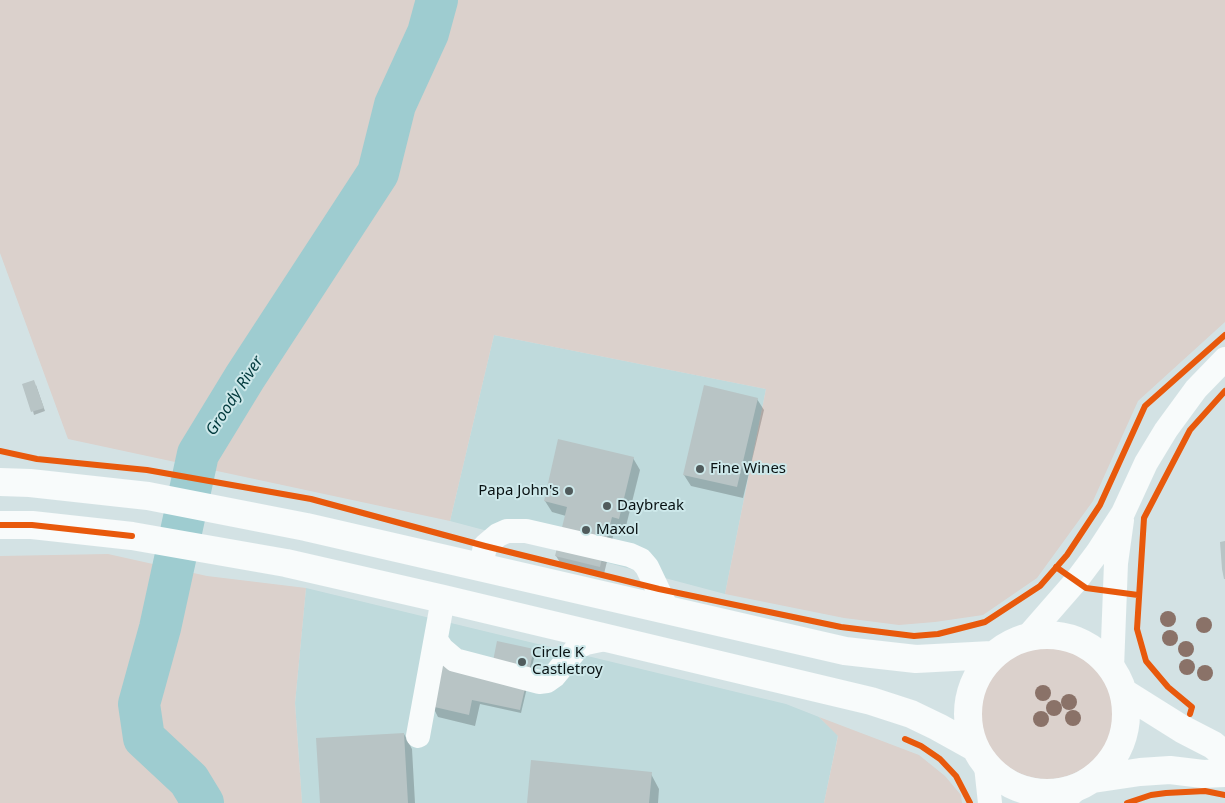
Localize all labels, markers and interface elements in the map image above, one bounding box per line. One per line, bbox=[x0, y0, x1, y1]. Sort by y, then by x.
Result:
water label: Groody River bbox=[202, 353, 268, 439]
place label: Fine Wines bbox=[710, 460, 786, 478]
marker: Fine Wines bbox=[694, 463, 706, 475]
place label: Papa John's bbox=[478, 482, 559, 500]
marker: Papa John's bbox=[563, 485, 575, 497]
place label: Daybreak bbox=[617, 497, 684, 515]
marker: Daybreak bbox=[601, 500, 613, 512]
place label: Maxol bbox=[596, 521, 639, 539]
marker: Maxol bbox=[580, 524, 592, 536]
place label: Circle K Castletroy bbox=[532, 644, 603, 679]
marker: Circle K Castletroy bbox=[516, 656, 528, 668]

